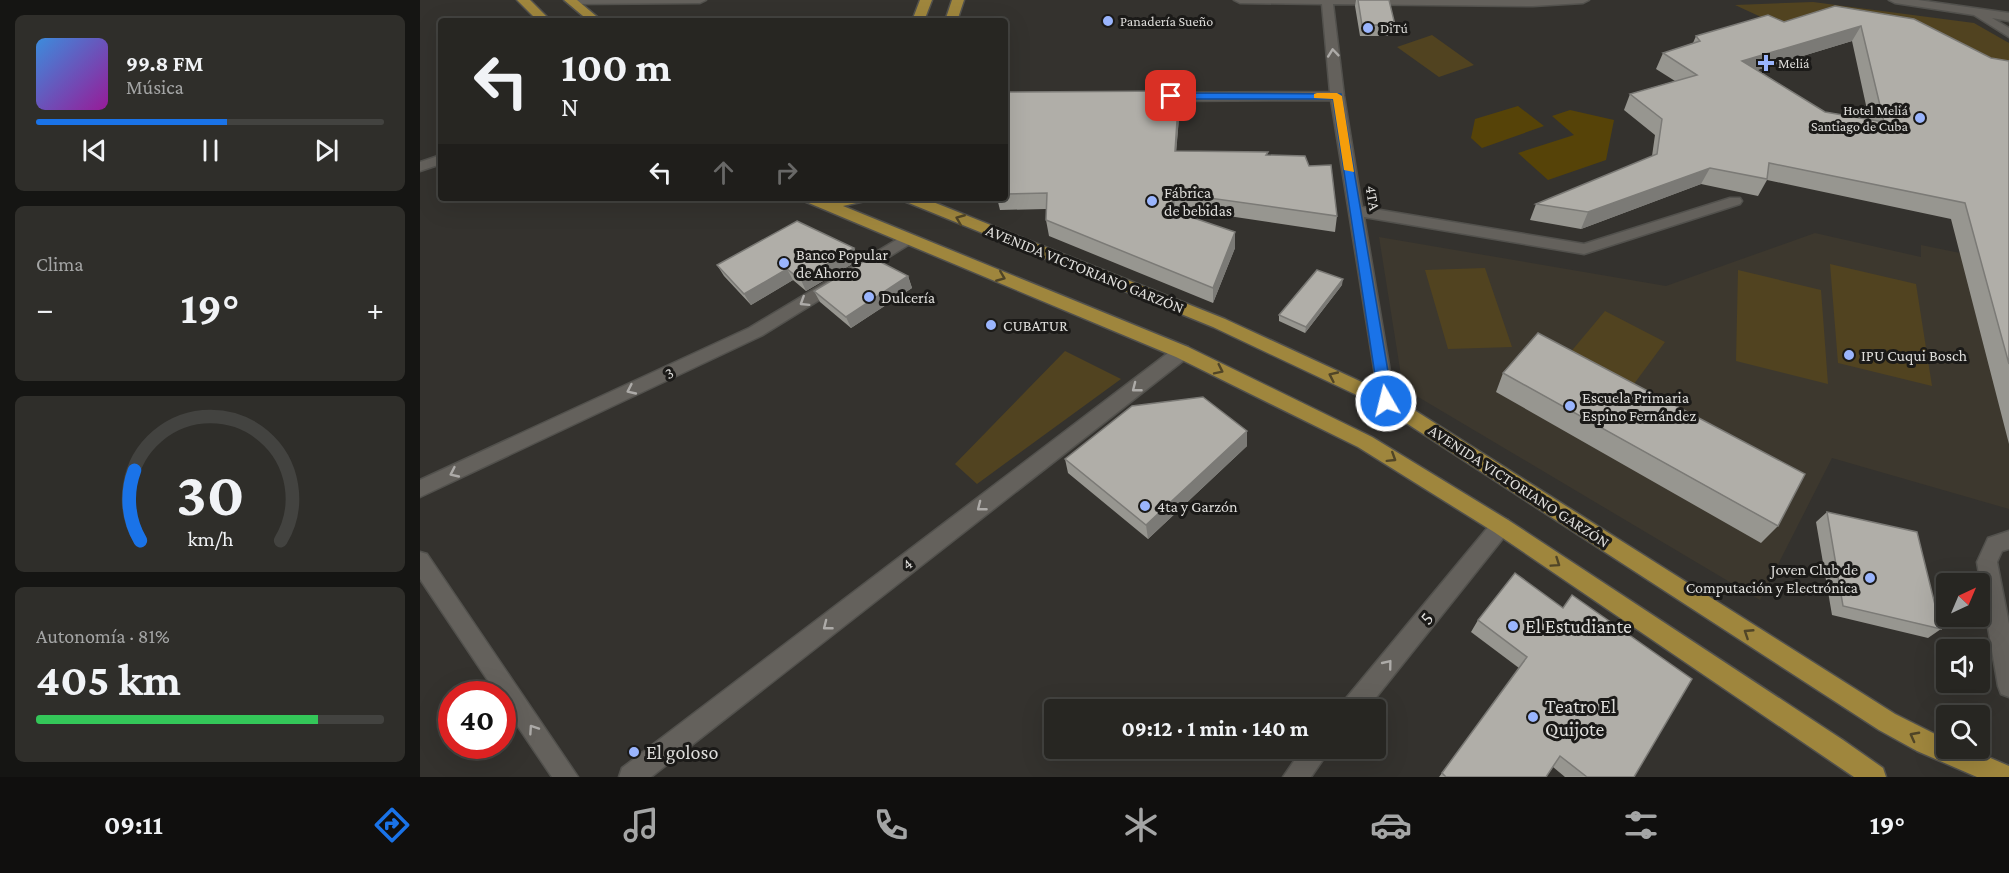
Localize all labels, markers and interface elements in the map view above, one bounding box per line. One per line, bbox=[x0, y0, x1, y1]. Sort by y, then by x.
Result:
place label: Panadería Sueño bbox=[1120, 13, 1213, 29]
marker: Panadería Sueño bbox=[1101, 14, 1115, 28]
place label: DiTú bbox=[1380, 20, 1409, 36]
marker: DiTú bbox=[1361, 21, 1375, 35]
icon: left bbox=[462, 42, 540, 120]
text: 100 m bbox=[561, 43, 671, 90]
one-way arrow bbox=[1327, 48, 1339, 57]
text: 99.8 FM bbox=[126, 51, 203, 76]
place label: Meliá bbox=[1778, 55, 1810, 71]
marker: Meliá bbox=[1759, 56, 1773, 70]
pin bbox=[1145, 70, 1196, 121]
text: Música bbox=[126, 76, 184, 98]
icon: arrive bbox=[1154, 79, 1187, 112]
text: N bbox=[561, 92, 579, 122]
place label: Hotel Meliá Santiago de Cuba bbox=[1811, 102, 1909, 134]
marker: Hotel Meliá Santiago de Cuba bbox=[1913, 111, 1927, 125]
icon: previous bbox=[78, 134, 111, 167]
icon: pause bbox=[194, 134, 227, 167]
icon: next bbox=[310, 134, 343, 167]
icon: left bbox=[644, 156, 677, 189]
icon: ahead bbox=[707, 156, 740, 189]
icon: right bbox=[770, 156, 803, 189]
place label: Fábrica de bebidas bbox=[1164, 184, 1232, 219]
street label: 4TA bbox=[1363, 184, 1384, 213]
marker: Fábrica de bebidas bbox=[1145, 194, 1159, 208]
one-way arrow bbox=[955, 214, 966, 226]
street label: AVENIDA VICTORIANO GARZÓN bbox=[984, 221, 1186, 317]
place label: Banco Popular de Ahorro bbox=[796, 246, 888, 281]
text: Clima bbox=[36, 253, 84, 275]
marker: Banco Popular de Ahorro bbox=[777, 256, 791, 270]
one-way arrow bbox=[994, 270, 1005, 282]
text: 19° bbox=[181, 283, 239, 333]
place label: Dulcería bbox=[881, 289, 936, 306]
text: − bbox=[36, 290, 53, 327]
text: + bbox=[367, 290, 384, 327]
marker: Dulcería bbox=[862, 290, 876, 304]
one-way arrow bbox=[800, 295, 810, 307]
place label: CUBATUR bbox=[1003, 317, 1068, 334]
marker: CUBATUR bbox=[984, 318, 998, 332]
place label: IPU Cuqui Bosch bbox=[1861, 347, 1967, 365]
marker: IPU Cuqui Bosch bbox=[1842, 348, 1856, 362]
one-way arrow bbox=[1212, 362, 1223, 374]
street label: 3 bbox=[662, 364, 676, 382]
position arrow bbox=[1354, 369, 1418, 433]
one-way arrow bbox=[1328, 372, 1339, 384]
one-way arrow bbox=[1131, 380, 1142, 391]
one-way arrow bbox=[626, 383, 637, 395]
place label: Escuela Primaria Espino Fernández bbox=[1582, 389, 1696, 425]
marker: Escuela Primaria Espino Fernández bbox=[1563, 399, 1577, 413]
street label: AVENIDA VICTORIANO GARZÓN bbox=[1426, 421, 1612, 551]
one-way arrow bbox=[1386, 451, 1396, 463]
text: 30 bbox=[176, 459, 244, 528]
one-way arrow bbox=[449, 465, 460, 477]
place label: 4ta y Garzón bbox=[1157, 498, 1238, 516]
one-way arrow bbox=[977, 499, 988, 510]
marker: 4ta y Garzón bbox=[1138, 499, 1152, 513]
text: km/h bbox=[187, 527, 234, 551]
street label: 4 bbox=[899, 555, 915, 573]
one-way arrow bbox=[1550, 556, 1561, 567]
place label: Joven Club de Computación y Electrónica bbox=[1686, 561, 1859, 597]
marker: Joven Club de Computación y Electrónica bbox=[1863, 571, 1877, 585]
north arrow bbox=[1936, 573, 1990, 627]
map controls bbox=[1936, 573, 1990, 759]
street label: 5 bbox=[1414, 607, 1438, 629]
place label: El Estudiante bbox=[1525, 615, 1632, 637]
one-way arrow bbox=[823, 618, 834, 629]
marker: El Estudiante bbox=[1506, 619, 1520, 633]
text: Autonomía · 81% bbox=[36, 625, 170, 647]
one-way arrow bbox=[1744, 629, 1754, 641]
button: sound bbox=[1936, 639, 1990, 693]
text: 405 km bbox=[36, 655, 181, 705]
one-way arrow bbox=[1380, 660, 1391, 671]
speed limit sign: 40 bbox=[438, 681, 516, 759]
place label: Teatro El Quijote bbox=[1545, 695, 1616, 741]
button: search bbox=[1936, 705, 1990, 759]
marker: Teatro El Quijote bbox=[1526, 710, 1540, 724]
text: 09:12 · 1 min · 140 m bbox=[1121, 716, 1309, 741]
one-way arrow bbox=[529, 724, 540, 735]
one-way arrow bbox=[1909, 732, 1920, 743]
place label: El goloso bbox=[646, 741, 718, 764]
marker: El goloso bbox=[627, 745, 641, 759]
icon: directions bbox=[371, 804, 413, 846]
icon: music bbox=[620, 804, 662, 846]
icon: phone bbox=[870, 804, 912, 846]
icon: climate bbox=[1120, 804, 1162, 846]
icon: car bbox=[1370, 804, 1412, 846]
icon: filters bbox=[1620, 804, 1662, 846]
text: 09:11 bbox=[104, 810, 163, 840]
text: 19° bbox=[1870, 810, 1905, 840]

